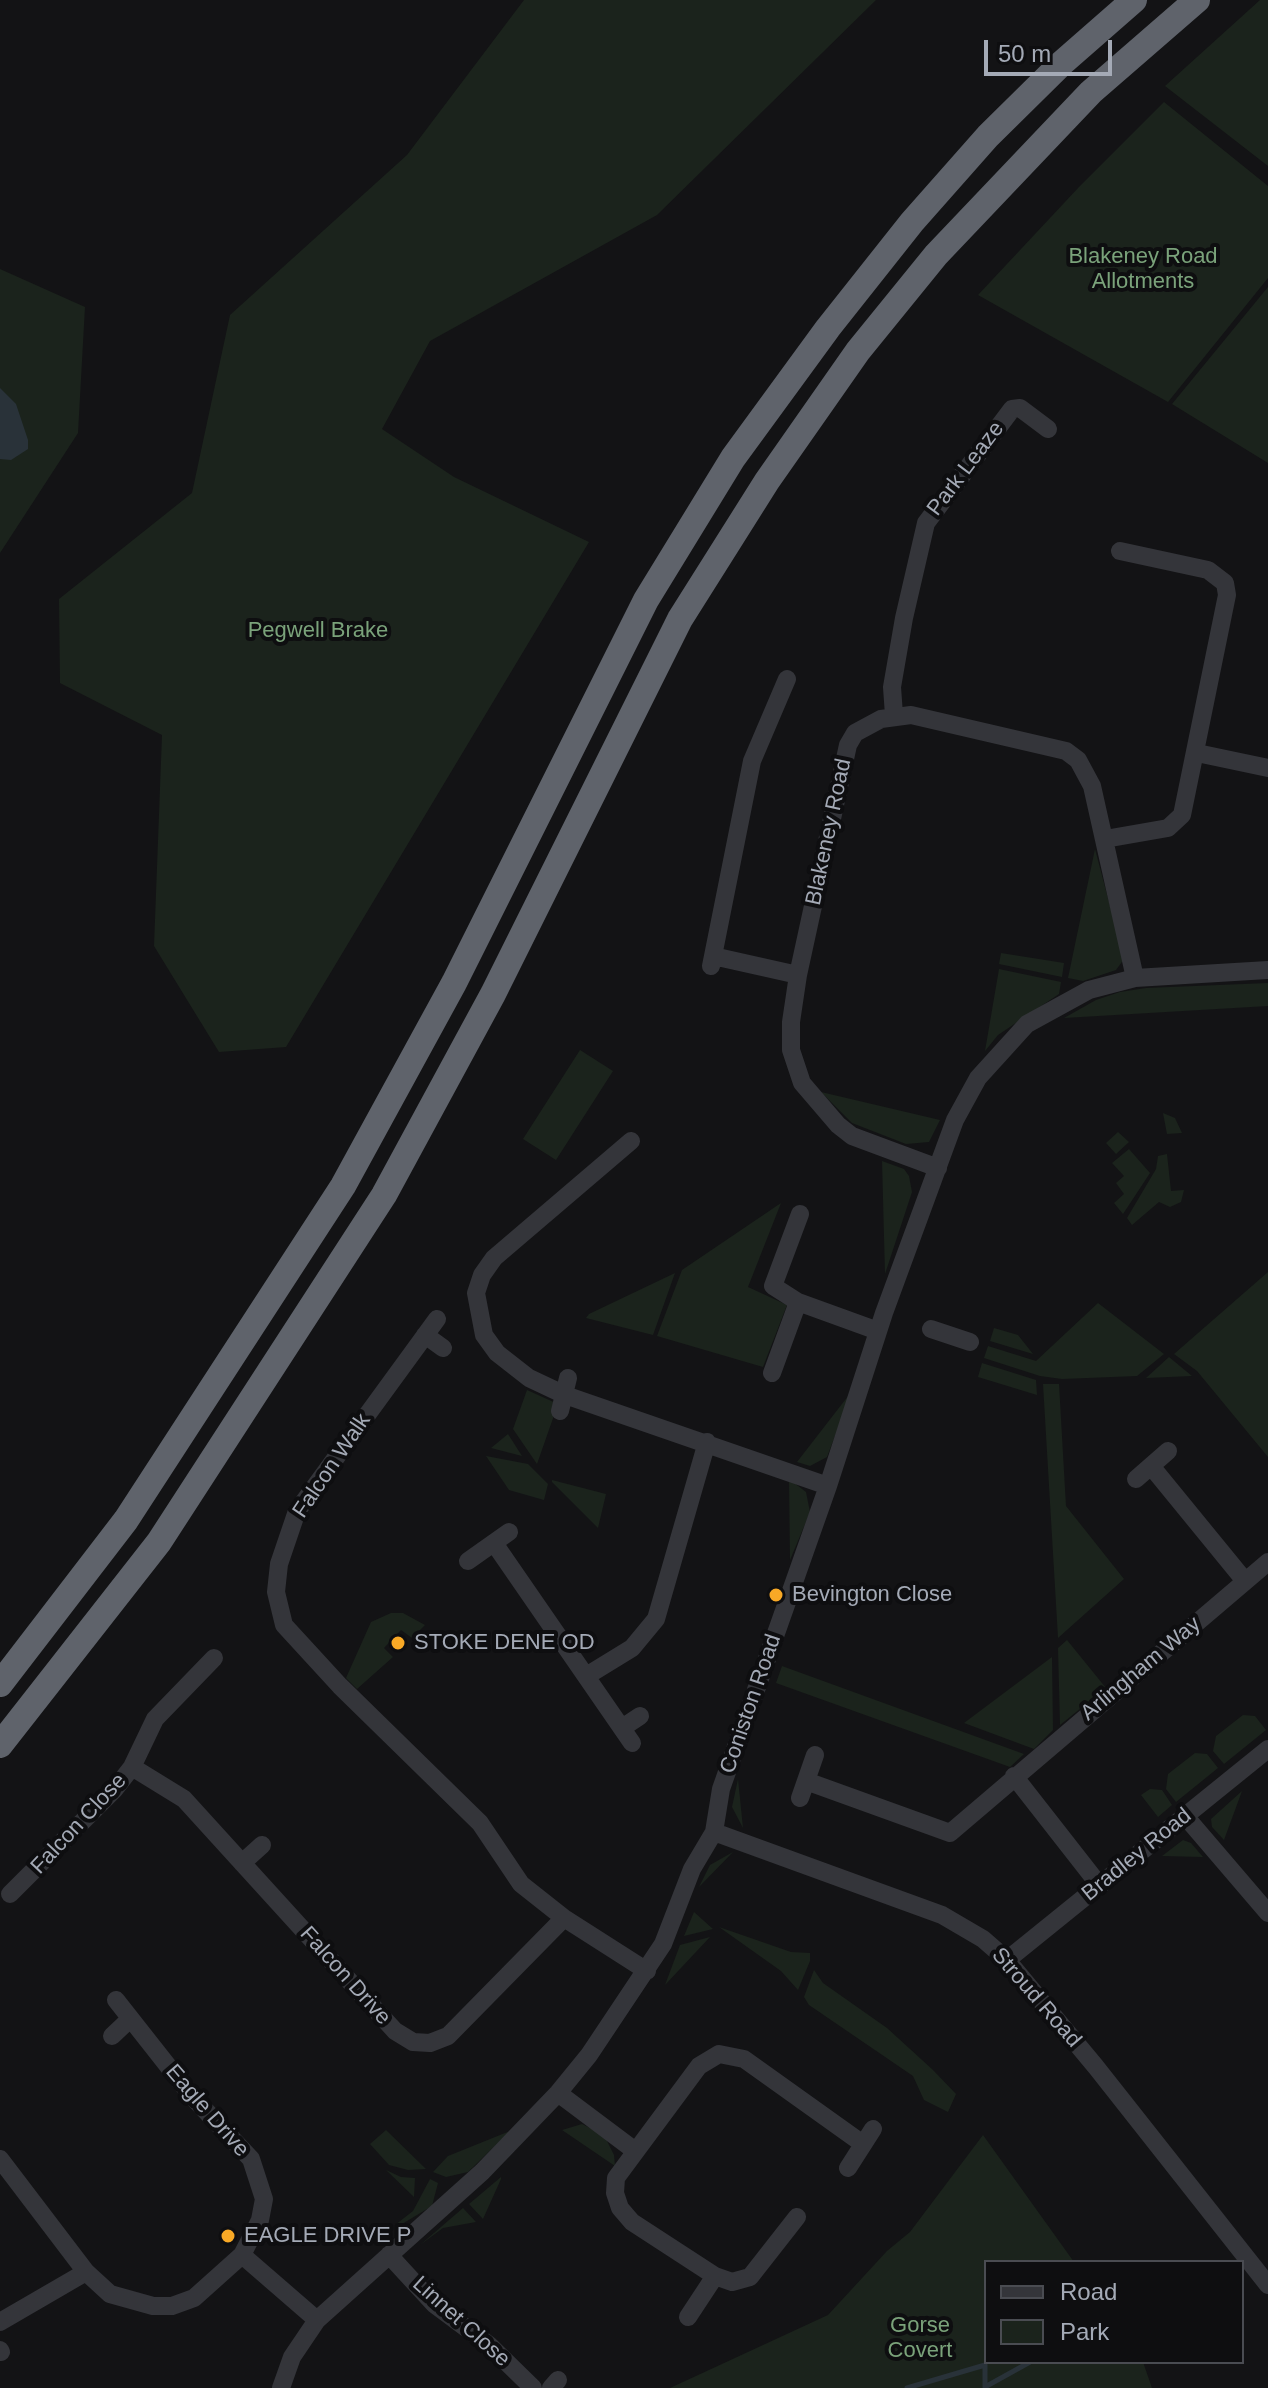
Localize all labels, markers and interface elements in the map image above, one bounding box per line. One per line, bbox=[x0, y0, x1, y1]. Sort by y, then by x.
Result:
scale bar bbox=[988, 24, 1116, 74]
text: 50 m bbox=[998, 40, 1051, 67]
park label: Blakeney Road Allotments bbox=[1068, 244, 1218, 296]
street label: Park Leaze bbox=[922, 417, 1010, 521]
park label: Pegwell Brake bbox=[248, 618, 388, 644]
street label: Blakeney Road bbox=[801, 756, 857, 908]
street label: Falcon Walk bbox=[287, 1409, 377, 1523]
place label: Bevington Close bbox=[792, 1582, 952, 1608]
marker: Bevington Close bbox=[767, 1586, 785, 1604]
street label: Arlingham Way bbox=[1076, 1611, 1206, 1727]
place label: STOKE DENE OD bbox=[414, 1630, 595, 1656]
street label: Coniston Road bbox=[715, 1631, 787, 1777]
marker: STOKE DENE OD bbox=[389, 1634, 407, 1652]
street label: Falcon Close bbox=[26, 1768, 132, 1880]
street label: Bradley Road bbox=[1077, 1803, 1197, 1907]
street label: Falcon Drive bbox=[294, 1921, 396, 2031]
street label: Stroud Road bbox=[986, 1943, 1086, 2053]
street label: Eagle Drive bbox=[160, 2059, 254, 2163]
place label: EAGLE DRIVE P bbox=[244, 2223, 412, 2249]
marker: EAGLE DRIVE P bbox=[219, 2227, 237, 2245]
legend bbox=[984, 2260, 1244, 2364]
street label: Linnet Close bbox=[407, 2271, 515, 2373]
text: Road bbox=[1060, 2278, 1117, 2305]
park label: Gorse Covert bbox=[888, 2313, 952, 2364]
text: Park bbox=[1060, 2318, 1109, 2345]

